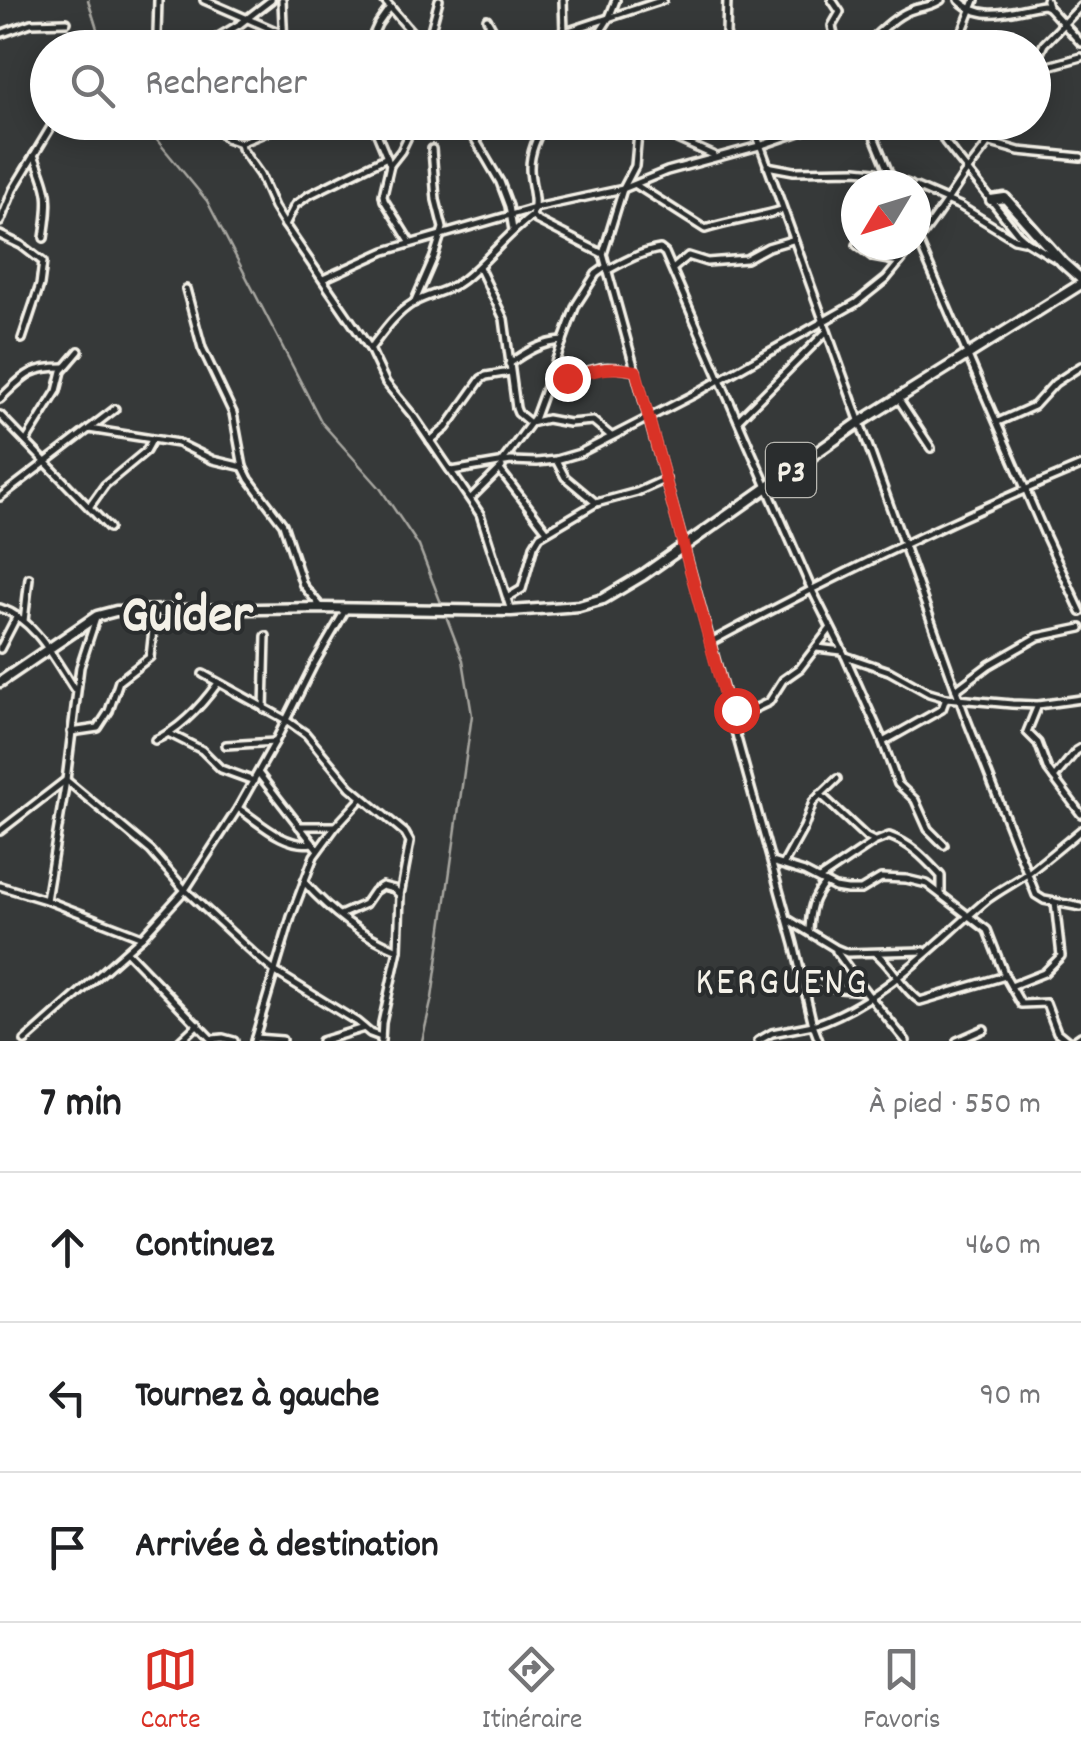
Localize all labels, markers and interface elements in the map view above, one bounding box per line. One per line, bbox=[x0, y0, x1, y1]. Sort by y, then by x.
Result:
search box bbox=[30, 30, 1051, 140]
icon: search bbox=[65, 58, 120, 113]
text: Rechercher bbox=[145, 58, 307, 113]
north arrow bbox=[841, 170, 931, 260]
route end bbox=[545, 356, 591, 402]
road number: P3 bbox=[766, 443, 816, 497]
district label: Guider bbox=[121, 580, 254, 659]
route start bbox=[714, 688, 760, 734]
district label: KERGUENG bbox=[695, 957, 869, 1014]
text: 7 min bbox=[40, 1076, 122, 1136]
text: À pied · 550 m bbox=[869, 1083, 1041, 1129]
icon: ahead bbox=[40, 1220, 95, 1275]
text: Continuez bbox=[135, 1220, 274, 1275]
text: 460 m bbox=[965, 1224, 1041, 1270]
icon: left bbox=[40, 1370, 95, 1425]
text: Tournez à gauche bbox=[135, 1370, 380, 1425]
text: 90 m bbox=[980, 1374, 1041, 1420]
icon: arrive bbox=[40, 1520, 95, 1575]
text: Arrivée à destination bbox=[135, 1520, 439, 1575]
tab: Carte bbox=[141, 1642, 201, 1742]
tab: Itinéraire bbox=[482, 1642, 582, 1742]
tab: Favoris bbox=[863, 1642, 940, 1742]

